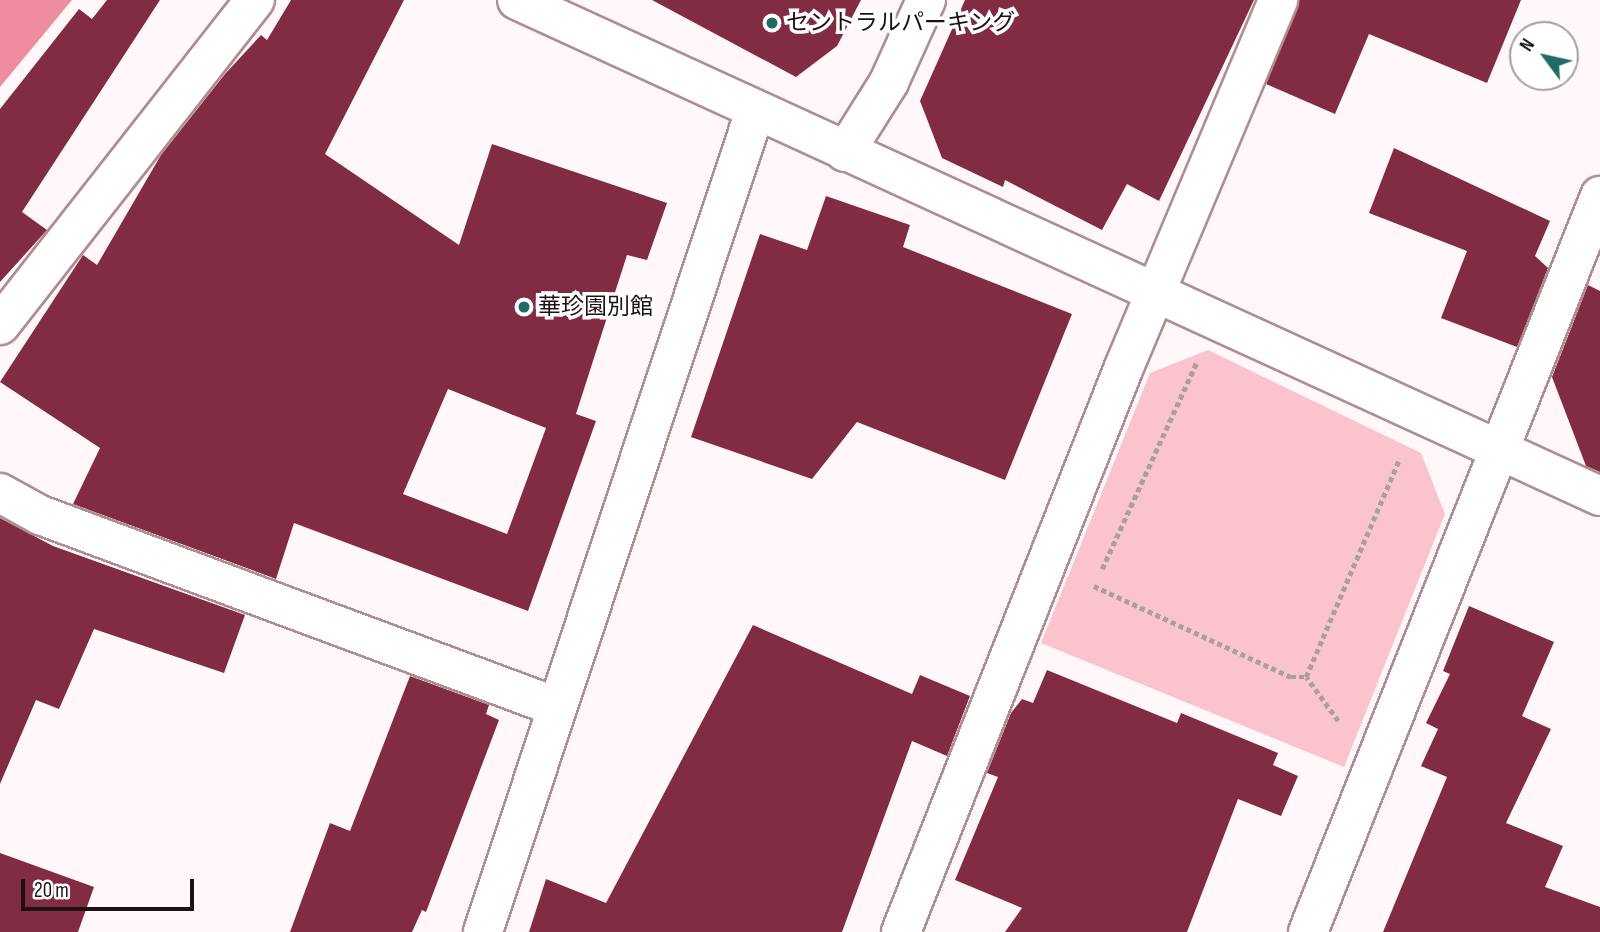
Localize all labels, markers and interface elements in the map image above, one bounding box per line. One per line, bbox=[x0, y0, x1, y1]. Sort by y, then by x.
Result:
place label: セントラルパーキング bbox=[786, 9, 1016, 37]
marker: セントラルパーキング bbox=[764, 15, 780, 31]
north arrow bbox=[1509, 21, 1579, 91]
text: N bbox=[1515, 35, 1540, 56]
place label: 華珍園別館 bbox=[538, 293, 653, 321]
marker: 華珍園別館 bbox=[516, 299, 532, 315]
scale bar bbox=[24, 866, 198, 910]
text: 20 m bbox=[34, 878, 69, 903]

